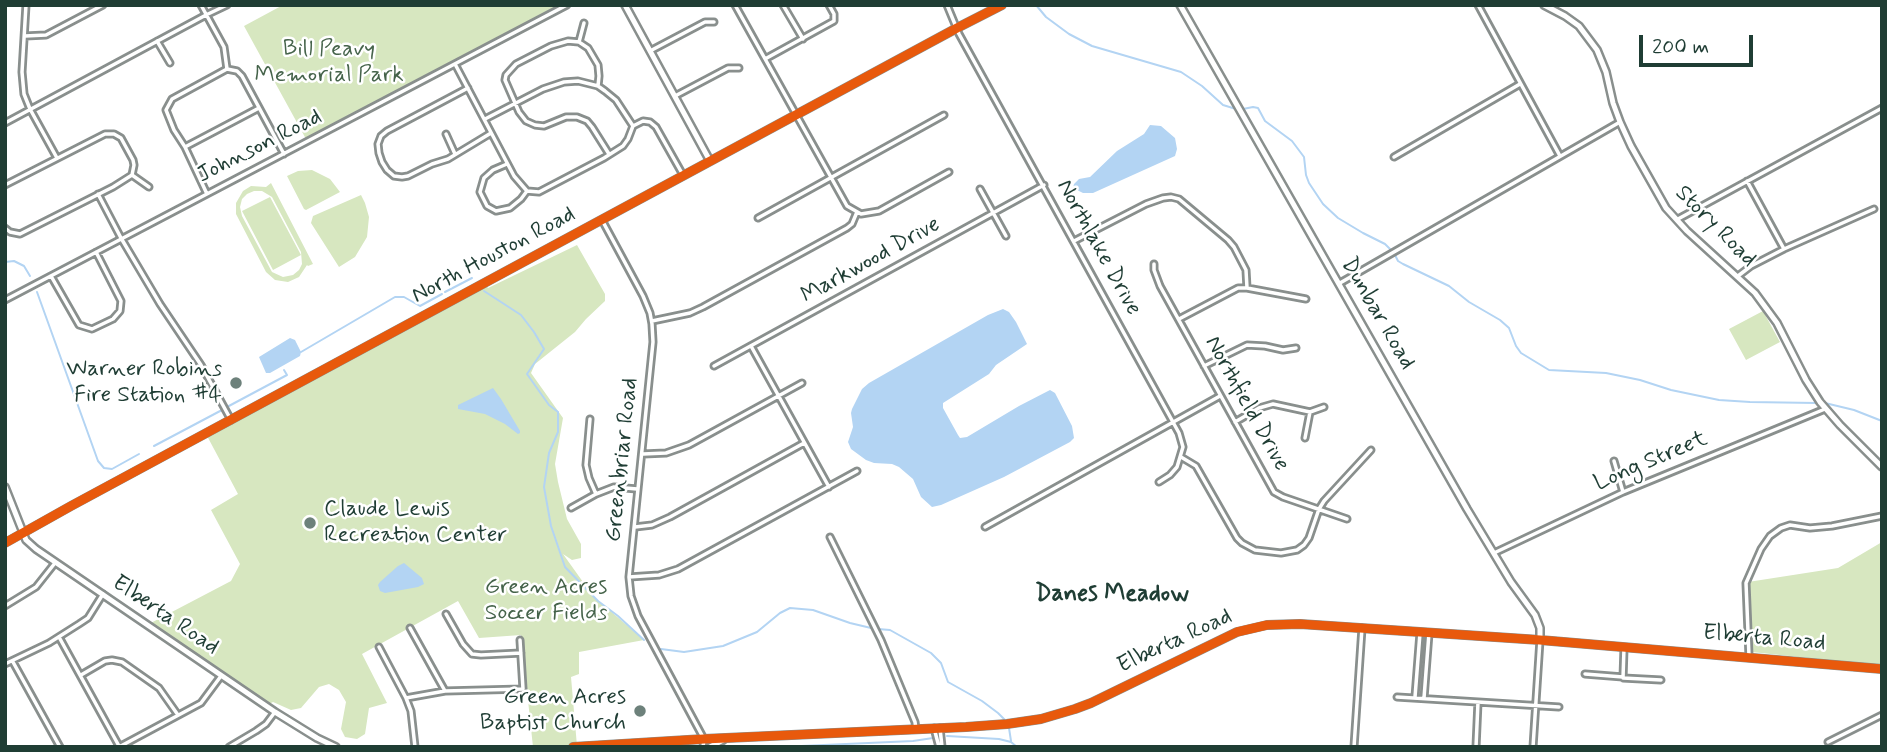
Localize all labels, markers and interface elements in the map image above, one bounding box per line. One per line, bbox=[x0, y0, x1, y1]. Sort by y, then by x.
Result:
scale bar bbox=[1642, 21, 1756, 65]
text: 200 m bbox=[1652, 33, 1709, 61]
park label: Bill Peavy Memorial Park bbox=[254, 36, 404, 90]
street label: Johnson Road bbox=[193, 104, 327, 190]
street label: Northlake Drive bbox=[1049, 175, 1147, 321]
street label: Story Road bbox=[1668, 180, 1762, 274]
street label: North Houston Road bbox=[407, 201, 581, 311]
street label: Markwood Drive bbox=[797, 211, 945, 311]
street label: Dunbar Road bbox=[1334, 253, 1420, 375]
street label: Northfield Drive bbox=[1198, 332, 1294, 476]
place label: Warner Robins Fire Station #4 bbox=[66, 356, 222, 410]
marker: Warner Robins Fire Station #4 bbox=[228, 375, 244, 391]
street label: Greenbriar Road bbox=[601, 377, 645, 543]
street label: Long Street bbox=[1590, 426, 1712, 498]
place label: Claude Lewis Recreation Center bbox=[324, 496, 507, 550]
marker: Claude Lewis Recreation Center bbox=[302, 515, 318, 531]
street label: Elberta Road bbox=[106, 570, 224, 662]
park label: Green Acres Soccer Fields bbox=[485, 574, 607, 628]
district label: Danes Meadow bbox=[1035, 581, 1189, 609]
street label: Elberta Road bbox=[1113, 603, 1237, 681]
street label: Elberta Road bbox=[1701, 620, 1827, 658]
place label: Green Acres Baptist Church bbox=[480, 684, 626, 738]
marker: Green Acres Baptist Church bbox=[632, 703, 648, 719]

